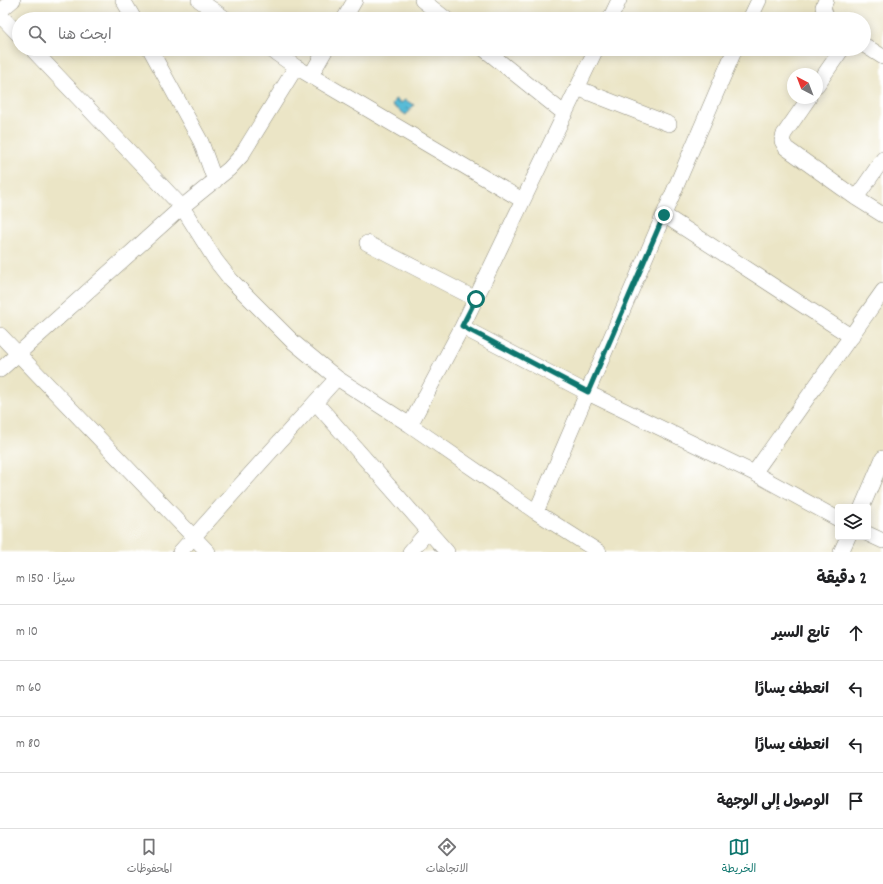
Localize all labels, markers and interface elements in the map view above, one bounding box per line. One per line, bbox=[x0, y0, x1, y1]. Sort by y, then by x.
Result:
search box bbox=[12, 12, 871, 56]
icon: search bbox=[26, 23, 48, 45]
text: ابحث هنا bbox=[58, 25, 112, 47]
north arrow bbox=[787, 68, 823, 104]
route end bbox=[655, 206, 673, 224]
route start bbox=[467, 290, 485, 308]
map controls bbox=[835, 504, 871, 540]
button: layers bbox=[835, 504, 871, 540]
text: 2 دقيقة bbox=[816, 568, 867, 592]
text: سيرًا · 150 m bbox=[16, 570, 75, 589]
icon: ahead bbox=[845, 622, 867, 644]
text: 10 m bbox=[16, 623, 38, 642]
text: تابع السير bbox=[772, 623, 829, 645]
icon: left bbox=[845, 678, 867, 700]
text: 60 m bbox=[16, 679, 41, 698]
text: انعطف يسارًا bbox=[755, 679, 829, 701]
icon: left bbox=[845, 734, 867, 756]
text: 80 m bbox=[16, 735, 40, 754]
text: انعطف يسارًا bbox=[755, 735, 829, 757]
icon: arrive bbox=[845, 790, 867, 812]
text: الوصول إلى الوجهة bbox=[717, 791, 829, 813]
tab: المحفوظات bbox=[127, 836, 172, 878]
tab: الاتجاهات bbox=[426, 836, 468, 878]
tab: الخريطة bbox=[722, 836, 756, 878]

